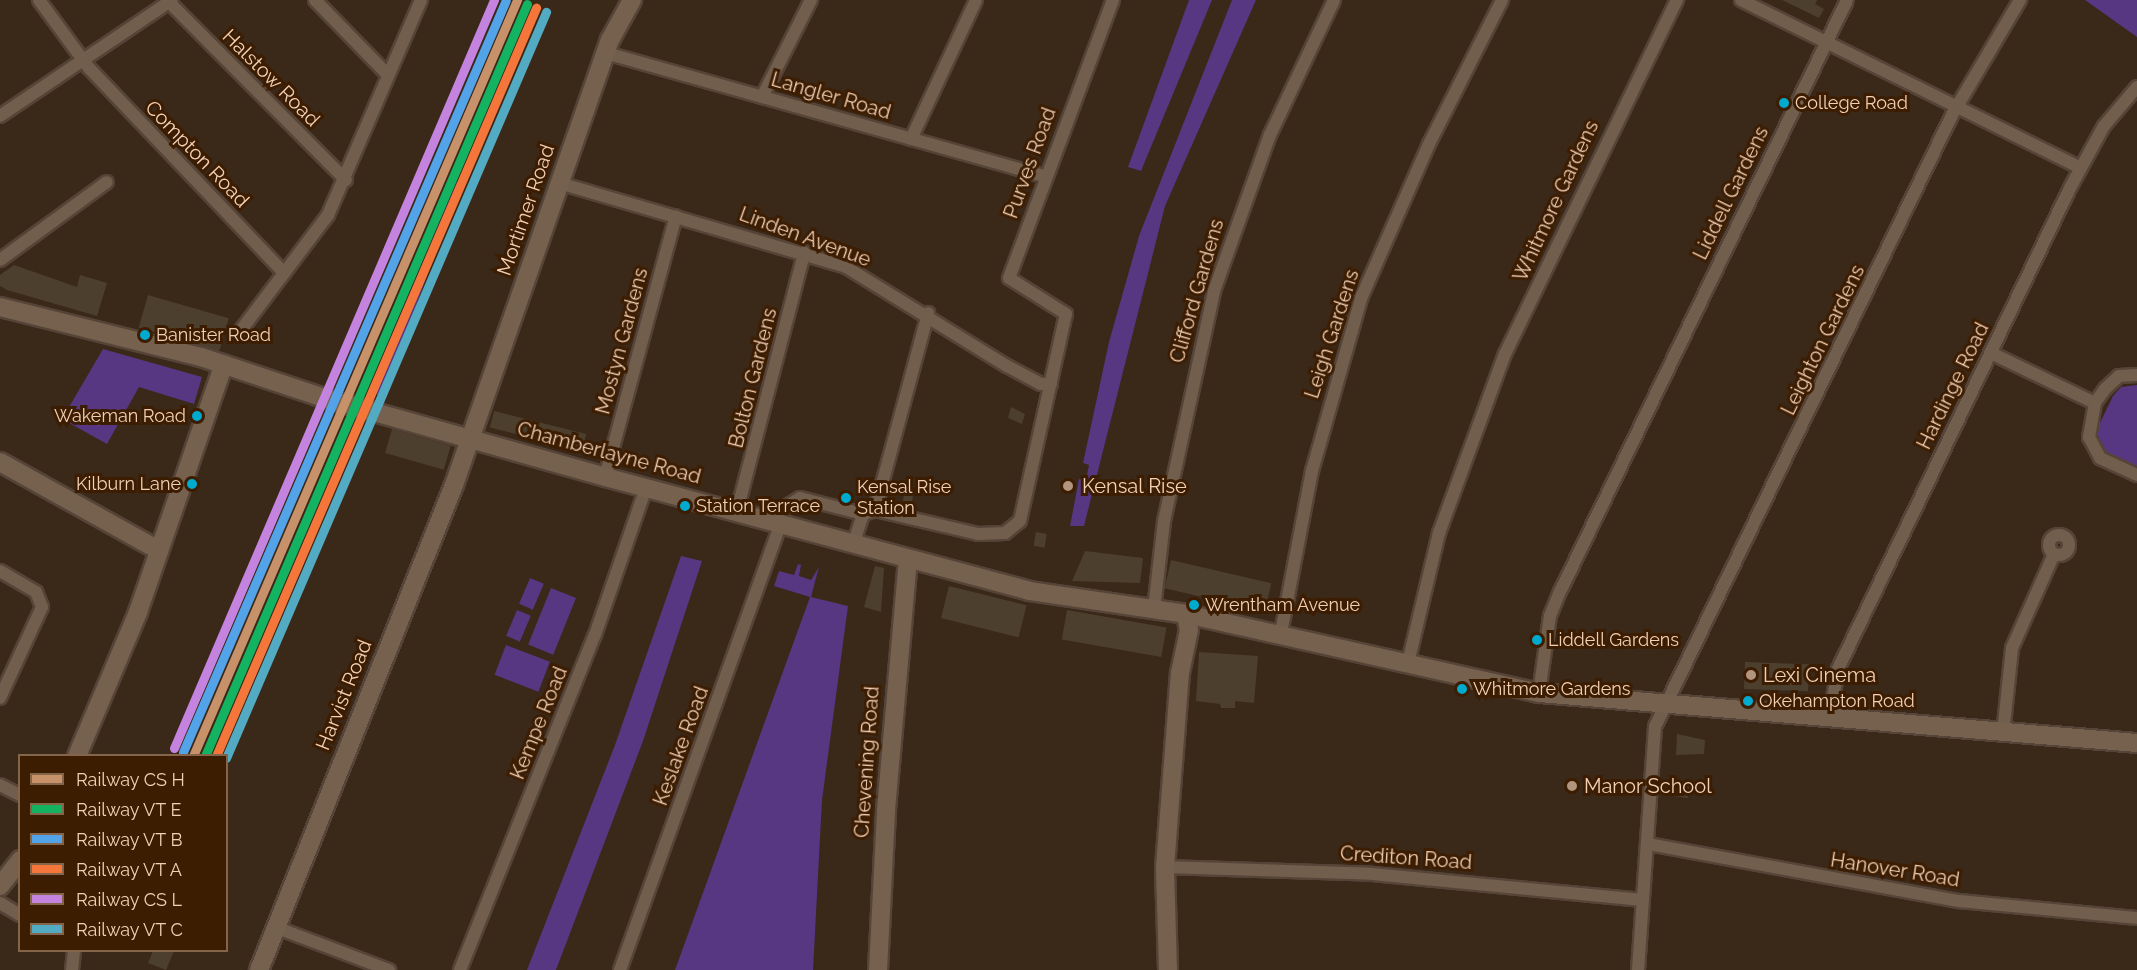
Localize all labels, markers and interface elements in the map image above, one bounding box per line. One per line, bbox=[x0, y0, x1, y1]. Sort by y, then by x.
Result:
street label: Halstow Road bbox=[217, 24, 325, 132]
street label: Langler Road bbox=[768, 67, 894, 125]
place label: College Road bbox=[1795, 92, 1908, 114]
street label: Compton Road bbox=[140, 96, 254, 212]
marker: College Road bbox=[1778, 97, 1790, 109]
street label: Purves Road bbox=[999, 104, 1061, 222]
street label: Whitmore Gardens bbox=[1508, 117, 1604, 285]
street label: Liddell Gardens bbox=[1688, 122, 1774, 264]
street label: Mortimer Road bbox=[492, 141, 560, 279]
street label: Linden Avenue bbox=[736, 202, 874, 272]
street label: Clifford Gardens bbox=[1165, 216, 1229, 366]
street label: Leighton Gardens bbox=[1776, 261, 1870, 419]
street label: Mostyn Gardens bbox=[591, 265, 653, 417]
street label: Leigh Gardens bbox=[1300, 267, 1364, 401]
street label: Bolton Gardens bbox=[724, 306, 782, 450]
street label: Hardinge Road bbox=[1912, 319, 1994, 453]
place label: Banister Road bbox=[156, 324, 271, 346]
marker: Banister Road bbox=[139, 329, 151, 341]
place label: Wakeman Road bbox=[54, 405, 186, 427]
marker: Wakeman Road bbox=[191, 410, 203, 422]
street label: Chamberlayne Road bbox=[515, 417, 703, 489]
place label: Kilburn Lane bbox=[76, 473, 181, 495]
place label: Kensal Rise bbox=[1082, 474, 1187, 498]
place label: Kensal Rise Station bbox=[857, 477, 952, 520]
marker: Kensal Rise bbox=[1059, 477, 1077, 495]
marker: Kilburn Lane bbox=[186, 478, 198, 490]
marker: Kensal Rise Station bbox=[840, 492, 852, 504]
place label: Station Terrace bbox=[696, 495, 821, 517]
marker: Station Terrace bbox=[679, 500, 691, 512]
place label: Wrentham Avenue bbox=[1205, 594, 1361, 616]
marker: Wrentham Avenue bbox=[1188, 599, 1200, 611]
place label: Liddell Gardens bbox=[1548, 629, 1679, 651]
marker: Liddell Gardens bbox=[1531, 634, 1543, 646]
street label: Harvist Road bbox=[311, 636, 377, 754]
street label: Kempe Road bbox=[505, 663, 573, 783]
place label: Lexi Cinema bbox=[1763, 663, 1876, 687]
marker: Lexi Cinema bbox=[1744, 668, 1758, 682]
place label: Whitmore Gardens bbox=[1473, 678, 1630, 700]
street label: Keslake Road bbox=[648, 683, 714, 809]
marker: Whitmore Gardens bbox=[1456, 683, 1468, 695]
street label: Chevening Road bbox=[850, 685, 884, 839]
place label: Okehampton Road bbox=[1759, 690, 1915, 712]
marker: Okehampton Road bbox=[1742, 695, 1754, 707]
legend bbox=[18, 754, 228, 952]
text: Railway CS H bbox=[76, 769, 185, 790]
place label: Manor School bbox=[1584, 774, 1712, 798]
marker: Manor School bbox=[1565, 779, 1579, 793]
text: Railway VT E bbox=[76, 799, 181, 820]
text: Railway VT B bbox=[76, 829, 182, 850]
street label: Crediton Road bbox=[1339, 841, 1473, 875]
street label: Hanover Road bbox=[1828, 848, 1962, 892]
text: Railway VT A bbox=[76, 859, 182, 880]
text: Railway CS L bbox=[76, 889, 182, 910]
text: Railway VT C bbox=[76, 919, 183, 940]

